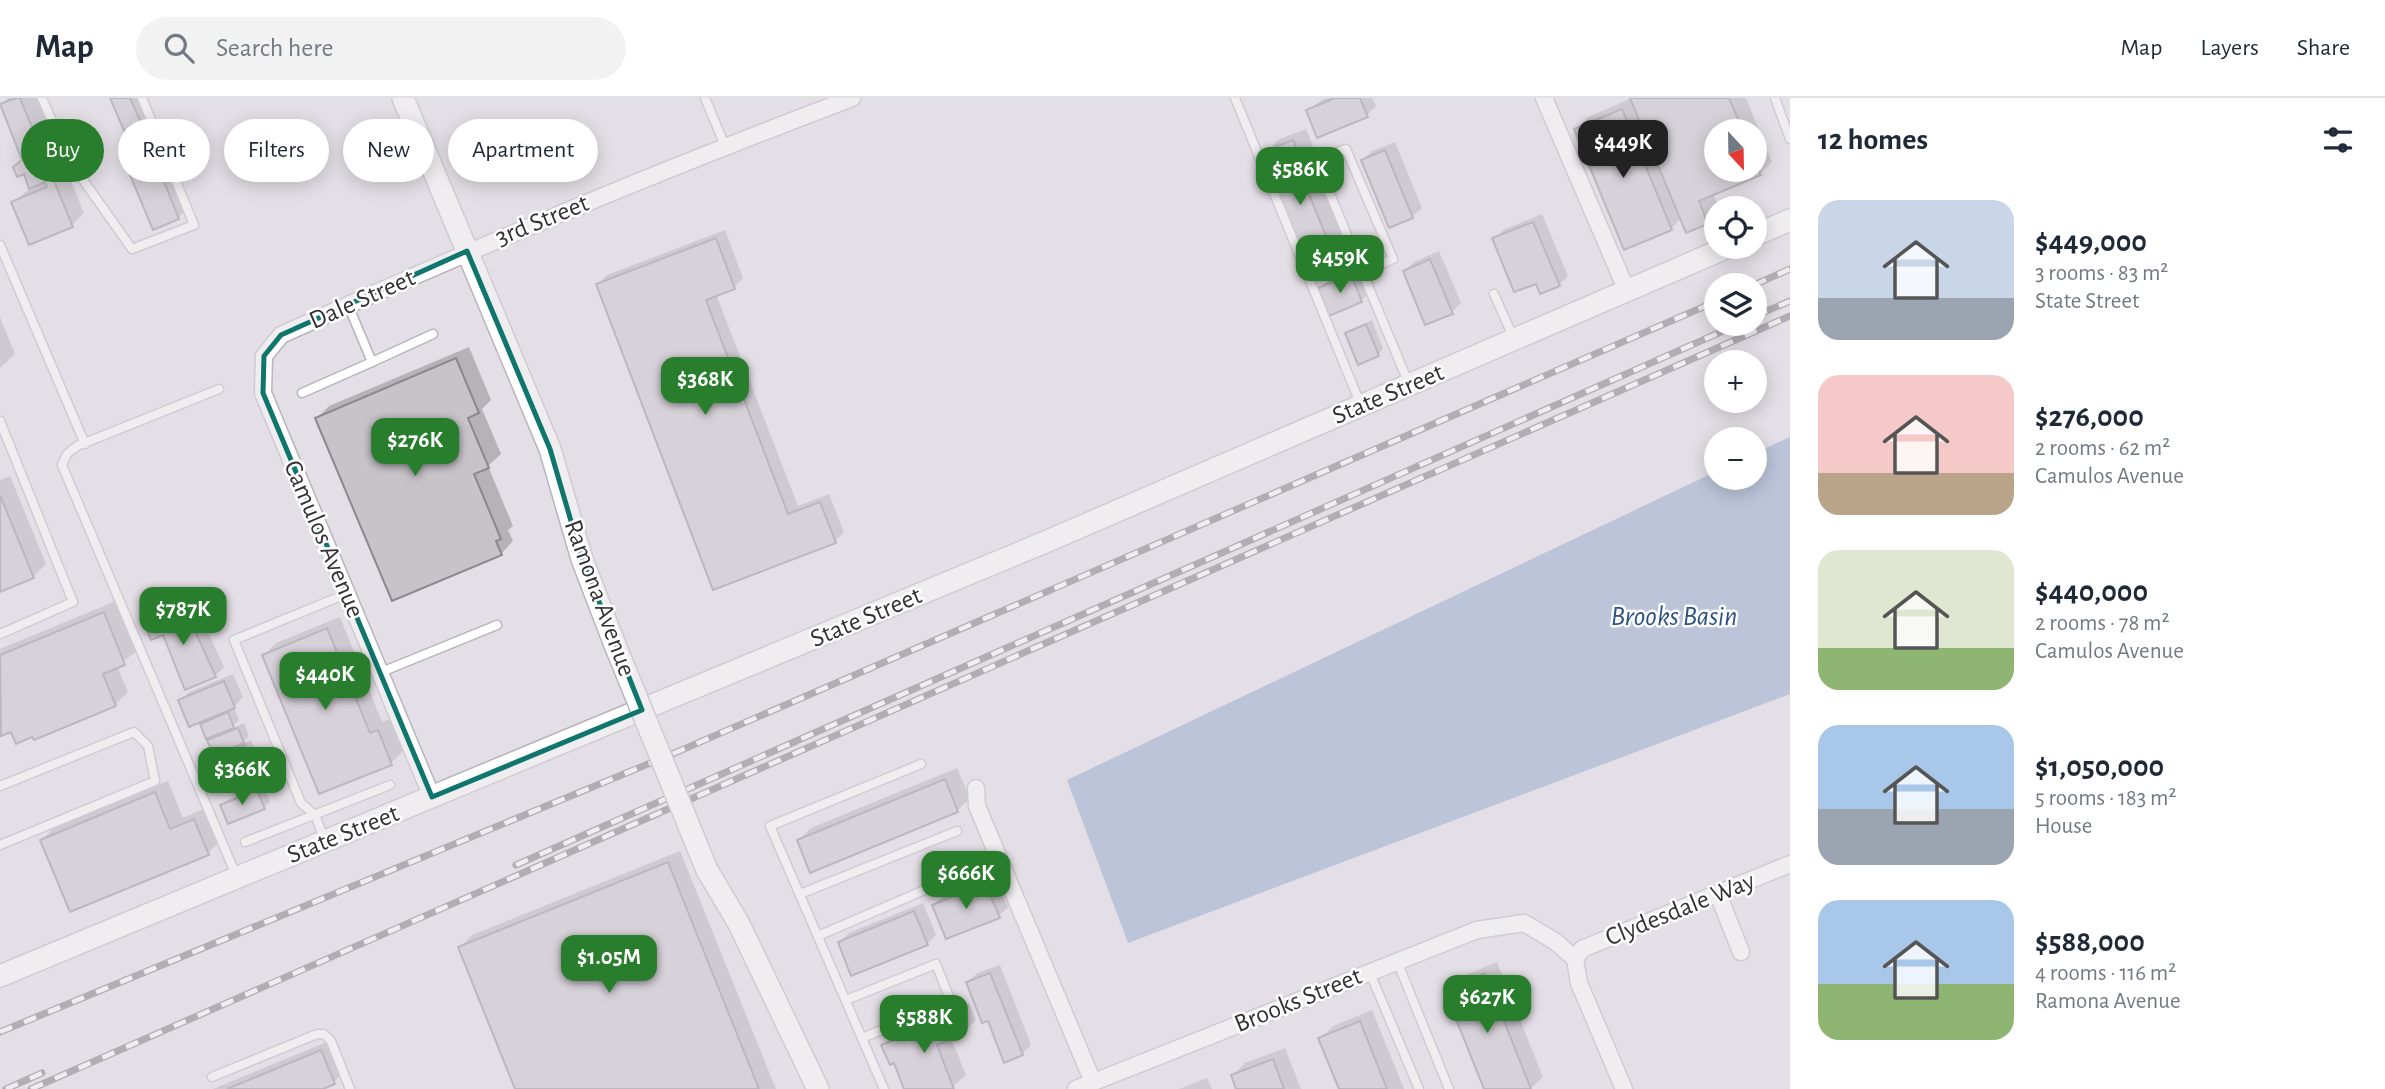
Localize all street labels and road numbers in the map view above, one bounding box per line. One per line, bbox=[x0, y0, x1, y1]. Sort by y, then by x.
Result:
street label: 3rd Street bbox=[492, 190, 592, 250]
street label: Dale Street bbox=[305, 264, 419, 334]
street label: State Street bbox=[1329, 359, 1447, 429]
street label: Camulos Avenue bbox=[279, 456, 369, 622]
street label: Ramona Avenue bbox=[560, 516, 640, 680]
street label: State Street bbox=[807, 582, 925, 652]
street label: State Street bbox=[283, 800, 403, 868]
street label: Clydesdale Way bbox=[1602, 867, 1758, 951]
street label: Brooks Street bbox=[1231, 963, 1365, 1037]

